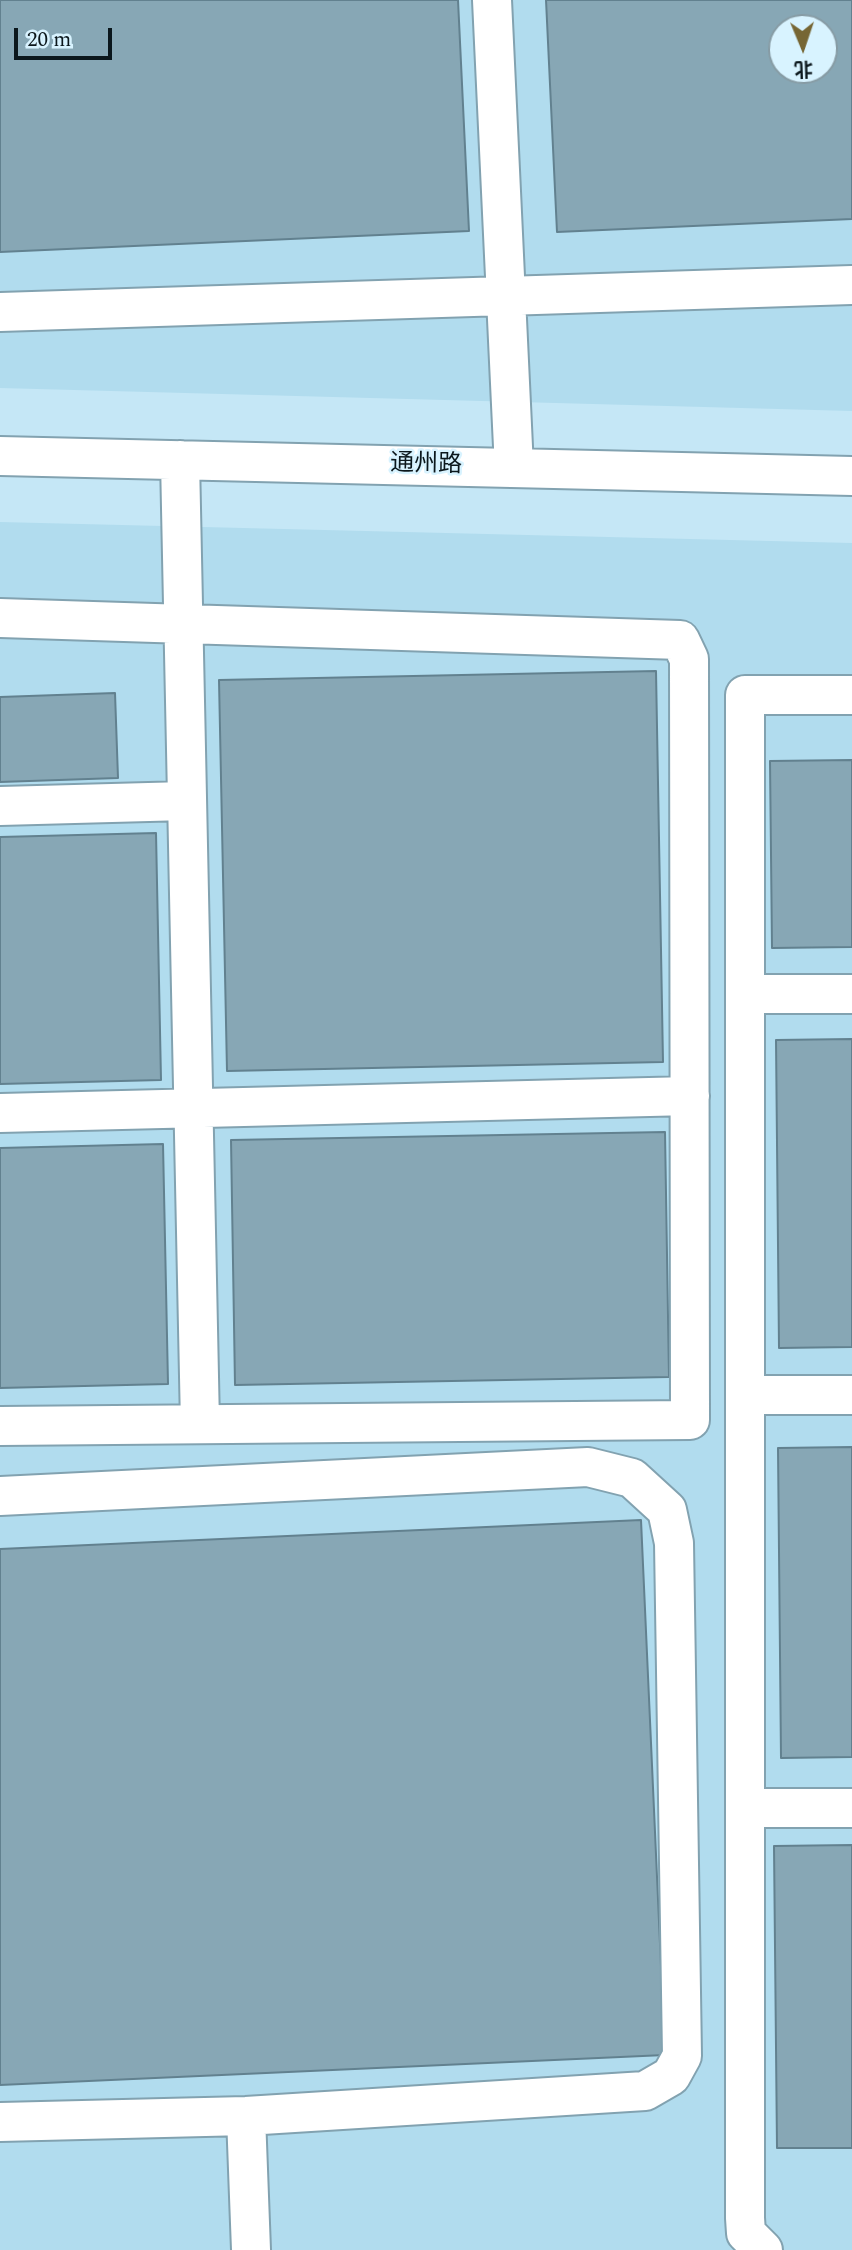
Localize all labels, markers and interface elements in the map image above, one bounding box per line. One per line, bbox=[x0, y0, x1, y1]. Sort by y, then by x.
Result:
scale bar bbox=[18, 14, 116, 58]
north arrow bbox=[768, 14, 838, 84]
text: 20 m bbox=[27, 24, 71, 56]
text: 北 bbox=[794, 54, 814, 83]
street label: 通州路 bbox=[390, 451, 462, 481]

